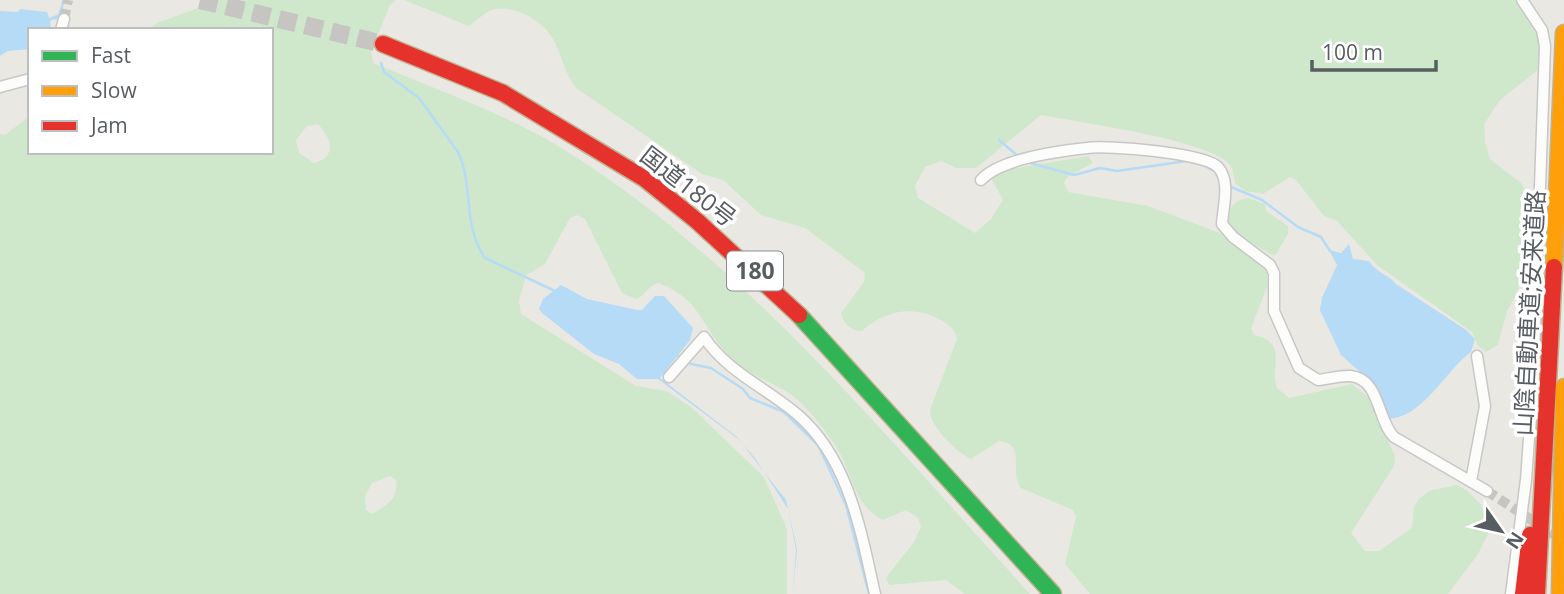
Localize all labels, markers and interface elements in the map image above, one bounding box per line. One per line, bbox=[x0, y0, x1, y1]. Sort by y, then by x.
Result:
legend bbox=[28, 28, 273, 154]
scale bar bbox=[1312, 28, 1436, 72]
text: 100 m bbox=[1322, 38, 1383, 66]
text: Fast bbox=[91, 41, 131, 69]
text: Slow bbox=[91, 76, 137, 104]
text: Jam bbox=[89, 111, 128, 139]
street label: 国道180号 bbox=[634, 138, 744, 234]
street label: 山陰自動車道;安来道路 bbox=[1506, 189, 1551, 437]
road number: 180 bbox=[727, 252, 783, 290]
north arrow bbox=[1466, 496, 1536, 566]
text: N bbox=[1500, 527, 1530, 554]

